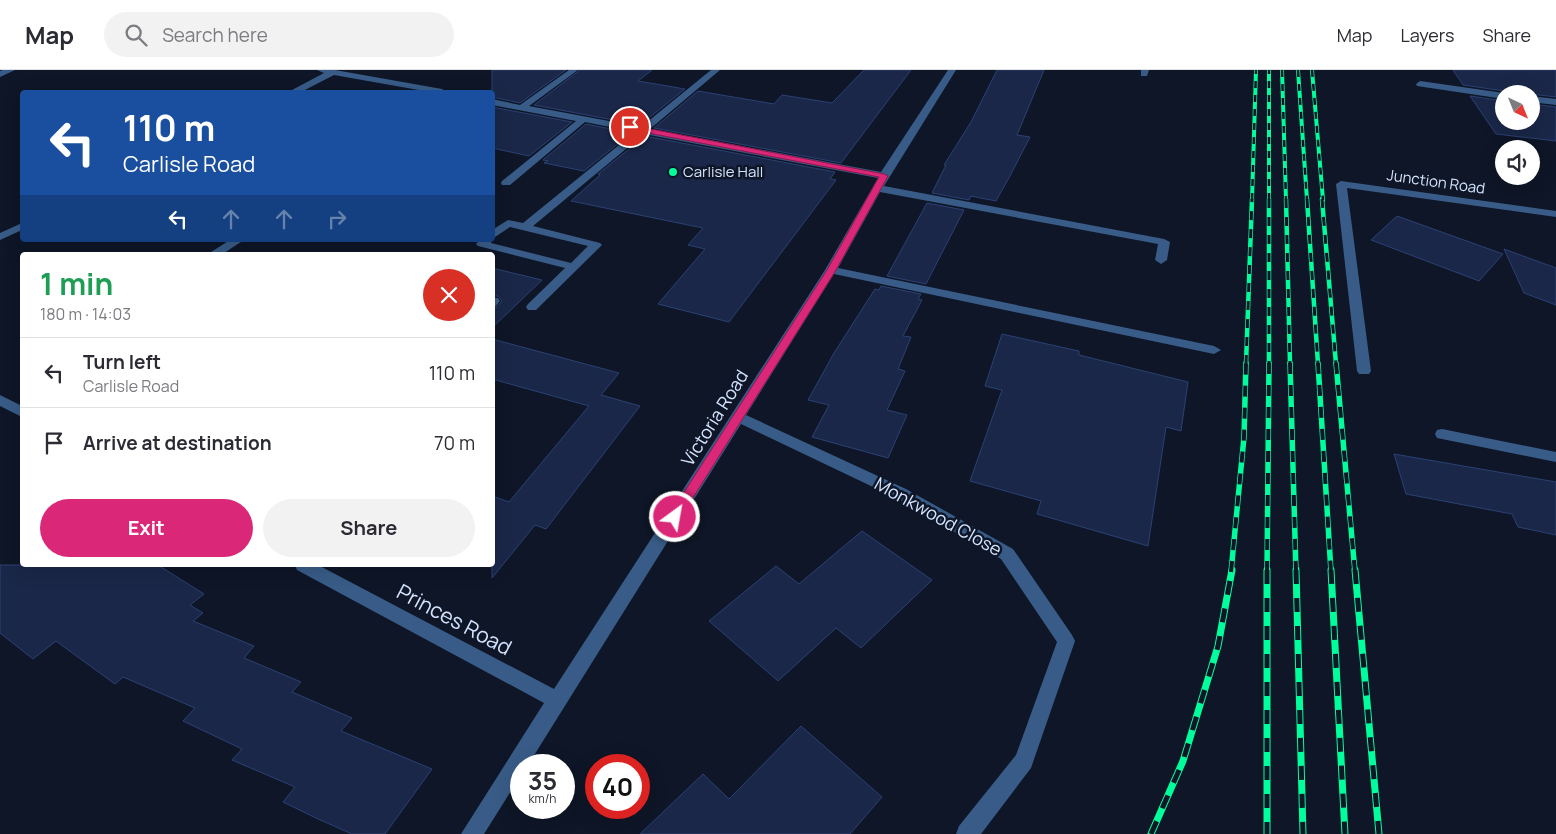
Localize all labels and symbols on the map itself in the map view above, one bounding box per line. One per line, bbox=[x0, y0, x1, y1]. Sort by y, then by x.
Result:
north arrow bbox=[1495, 85, 1540, 130]
pin bbox=[609, 106, 651, 148]
place label: Carlisle Hall bbox=[683, 161, 763, 182]
street label: Junction Road bbox=[1386, 164, 1486, 199]
marker: Carlisle Hall bbox=[667, 166, 679, 178]
street label: Victoria Road bbox=[675, 365, 753, 470]
street label: Monkwood Close bbox=[871, 471, 1006, 561]
position arrow bbox=[648, 490, 700, 542]
street label: Princes Road bbox=[392, 577, 517, 661]
speed limit sign: 40 bbox=[585, 754, 650, 819]

